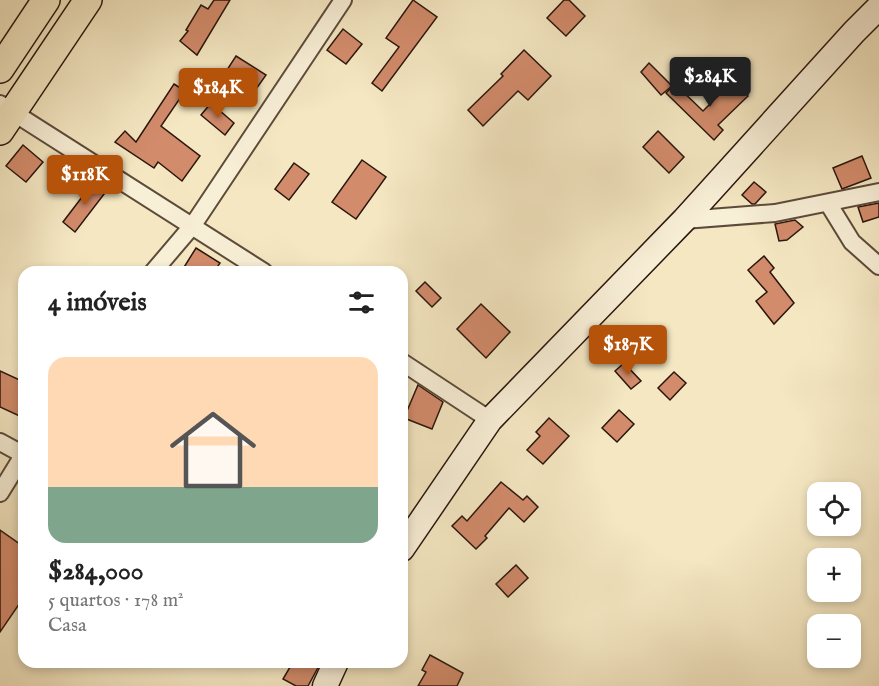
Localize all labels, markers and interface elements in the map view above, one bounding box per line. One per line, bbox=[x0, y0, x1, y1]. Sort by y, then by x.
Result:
pin: $284K bbox=[668, 57, 752, 108]
text: $284K bbox=[684, 64, 736, 89]
pin: $184K bbox=[176, 68, 260, 119]
text: $184K bbox=[193, 75, 243, 100]
pin: $118K bbox=[43, 155, 127, 206]
text: $118K bbox=[61, 162, 109, 187]
text: 4 imóveis bbox=[48, 286, 147, 319]
icon: filters bbox=[345, 286, 378, 319]
pin: $187K bbox=[586, 325, 670, 376]
text: $187K bbox=[603, 332, 653, 357]
icon: home bbox=[159, 396, 267, 504]
map controls bbox=[807, 482, 861, 668]
button: locate bbox=[807, 482, 861, 536]
button: + bbox=[807, 548, 861, 602]
text: $284,000 bbox=[48, 555, 143, 588]
text: 5 quartos · 178 m² bbox=[48, 588, 184, 613]
text: Casa bbox=[48, 613, 87, 638]
button: − bbox=[807, 614, 861, 668]

